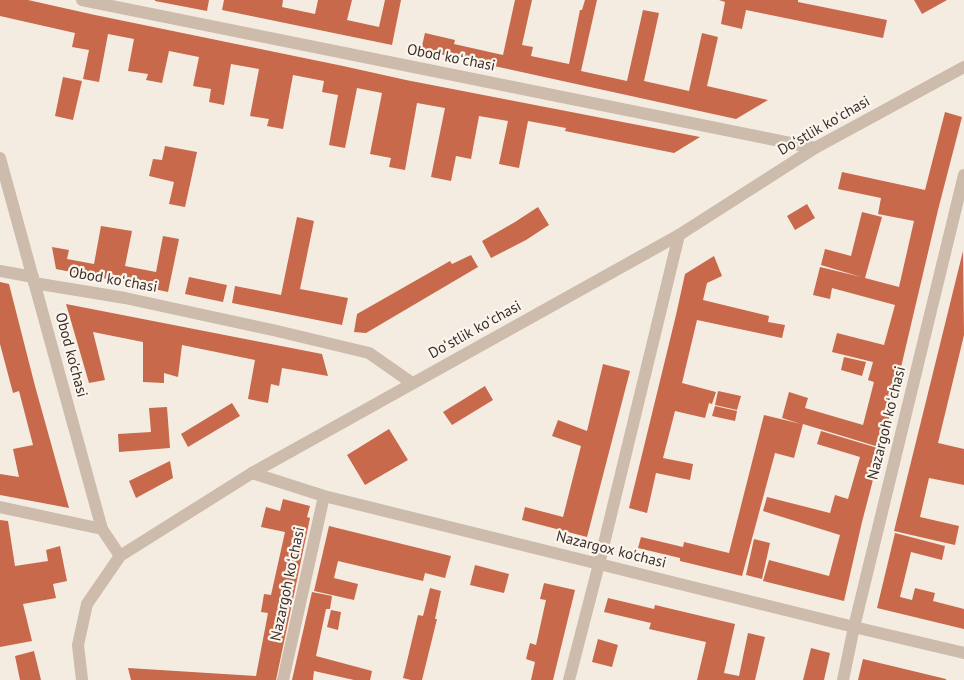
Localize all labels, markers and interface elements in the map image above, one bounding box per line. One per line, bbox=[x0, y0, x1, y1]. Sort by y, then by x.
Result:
street label: Obod koʻchasi bbox=[405, 41, 497, 75]
street label: Doʻstlik koʻchasi bbox=[775, 92, 873, 160]
street label: Obod koʻchasi bbox=[67, 263, 159, 297]
street label: Doʻstlik koʻchasi bbox=[425, 297, 525, 363]
street label: Obod ko'chasi bbox=[51, 311, 91, 399]
street label: Nazargoh koʻchasi bbox=[864, 364, 910, 482]
street label: Nazargoh koʻchasi bbox=[267, 525, 309, 643]
street label: Nazargox ko'chasi bbox=[554, 528, 668, 572]

